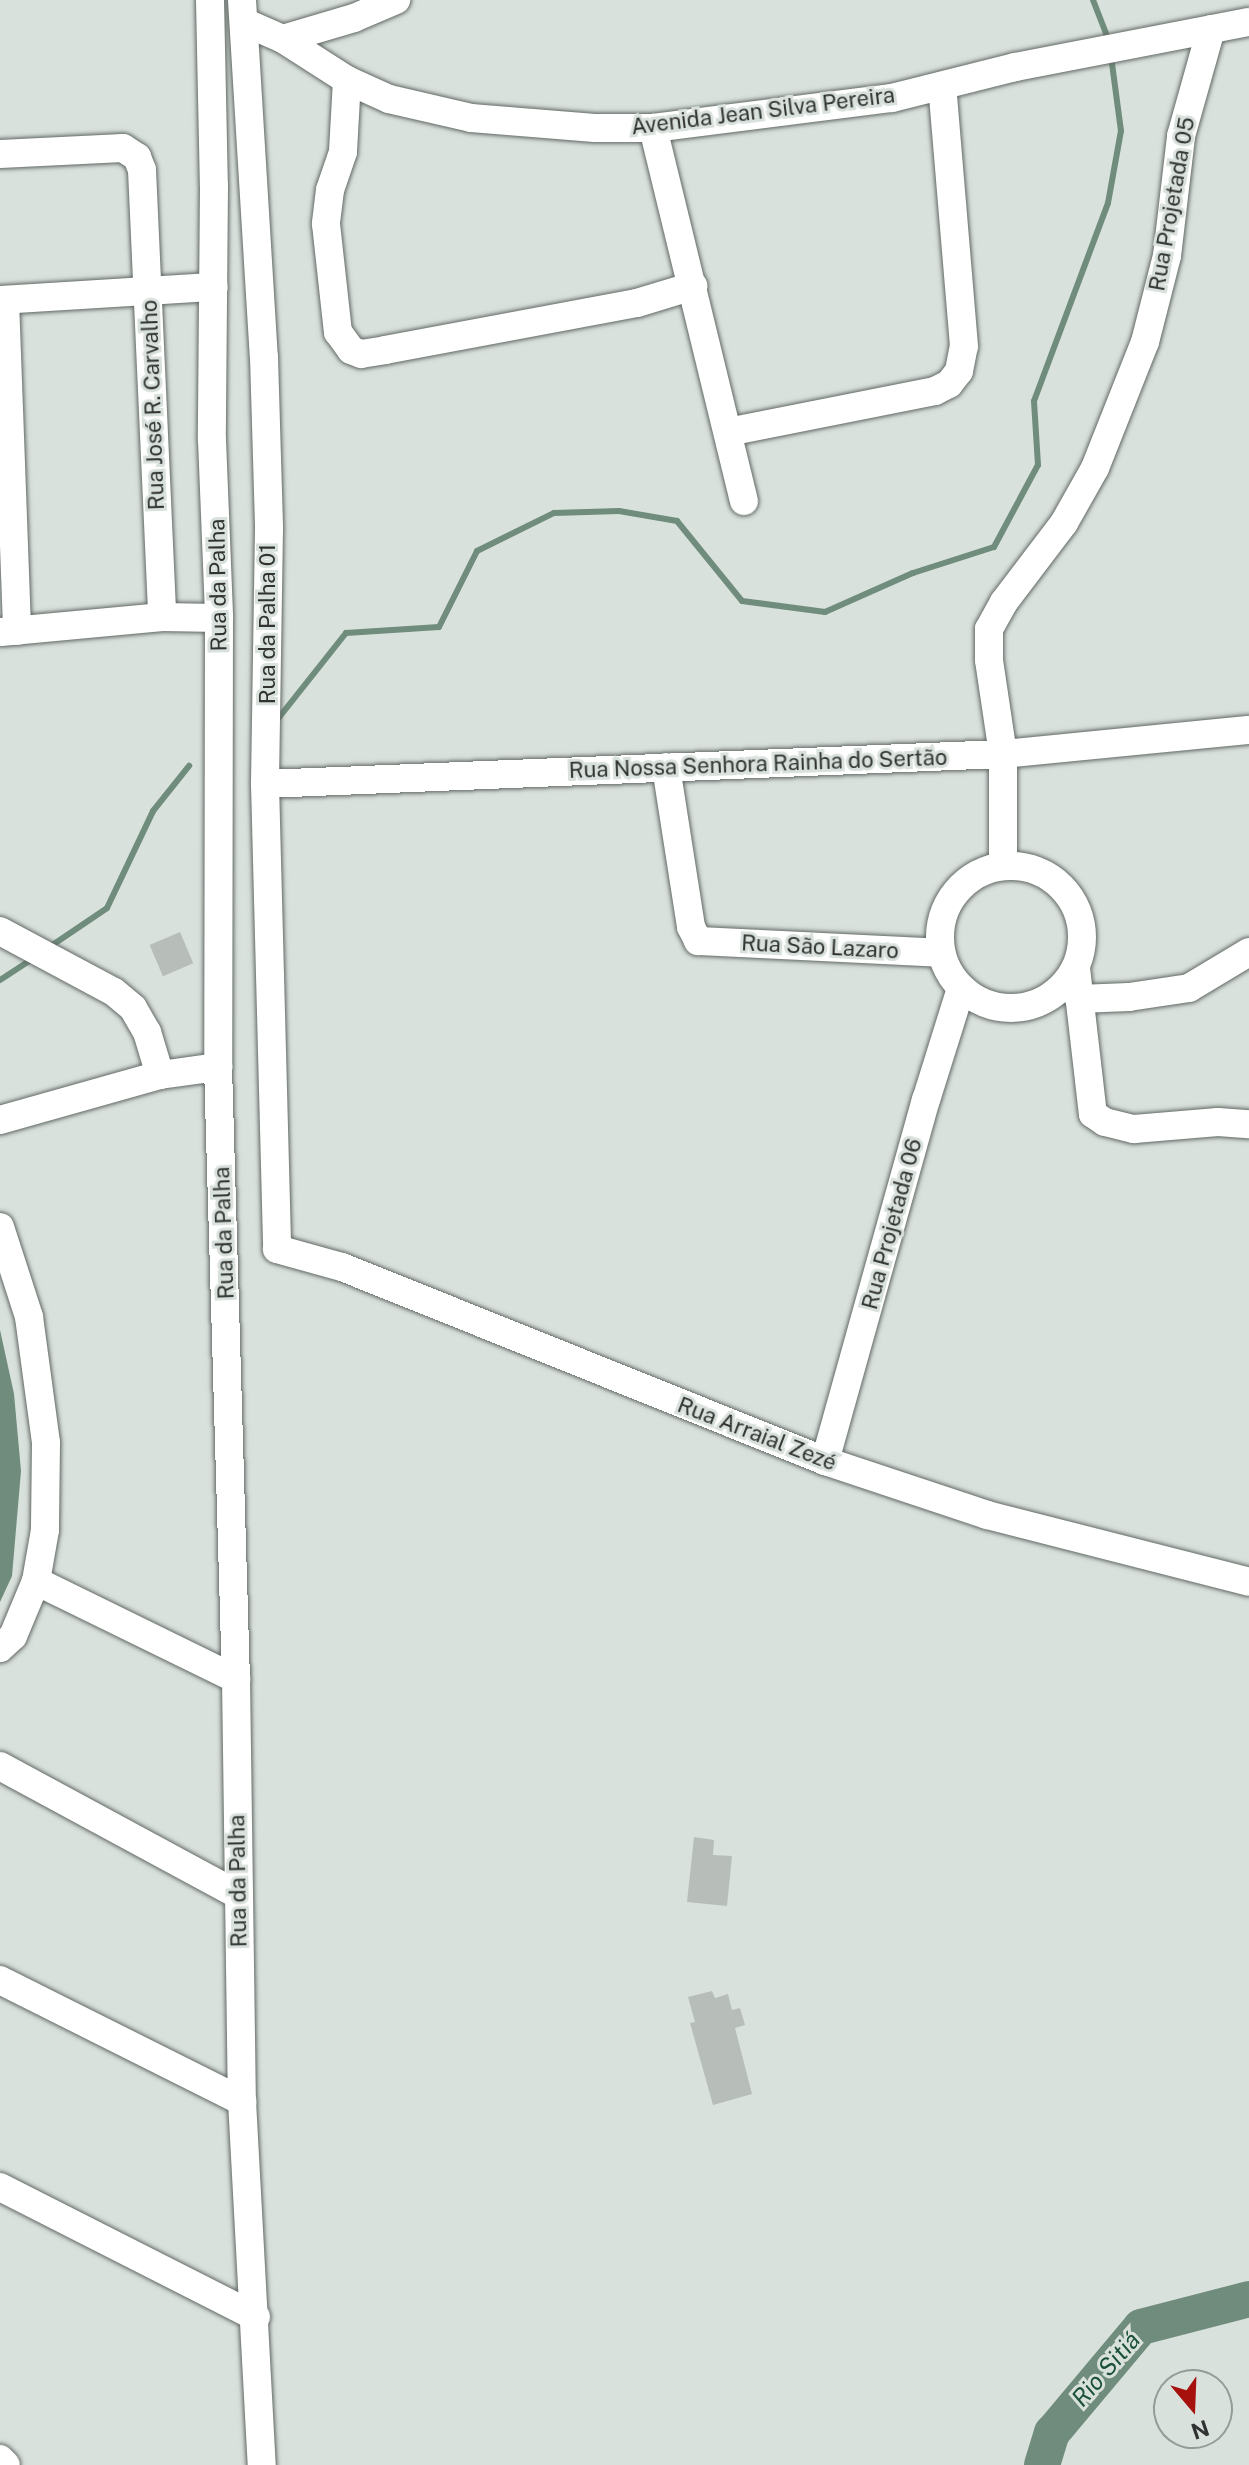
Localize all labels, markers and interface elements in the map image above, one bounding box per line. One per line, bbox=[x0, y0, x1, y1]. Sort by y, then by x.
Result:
street label: Avenida Jean Silva Pereira bbox=[630, 82, 896, 140]
street label: Rua Projetada 05 bbox=[1144, 115, 1200, 293]
street label: Rua José R. Carvalho bbox=[136, 299, 170, 511]
street label: Rua da Palha bbox=[204, 518, 232, 652]
street label: Rua da Palha 01 bbox=[255, 544, 281, 704]
street label: Rua Nossa Senhora Rainha do Sertão bbox=[568, 744, 948, 784]
street label: Rua São Lazaro bbox=[741, 930, 899, 964]
street label: Rua Projetada 06 bbox=[856, 1136, 928, 1312]
street label: Rua da Palha bbox=[208, 1166, 240, 1300]
street label: Rua Arraial Zezé bbox=[674, 1392, 840, 1476]
street label: Rua da Palha bbox=[224, 1814, 252, 1948]
water label: Rio Sitiá bbox=[1066, 2326, 1146, 2412]
north arrow bbox=[1153, 2369, 1233, 2449]
text: N bbox=[1188, 2415, 1213, 2445]

